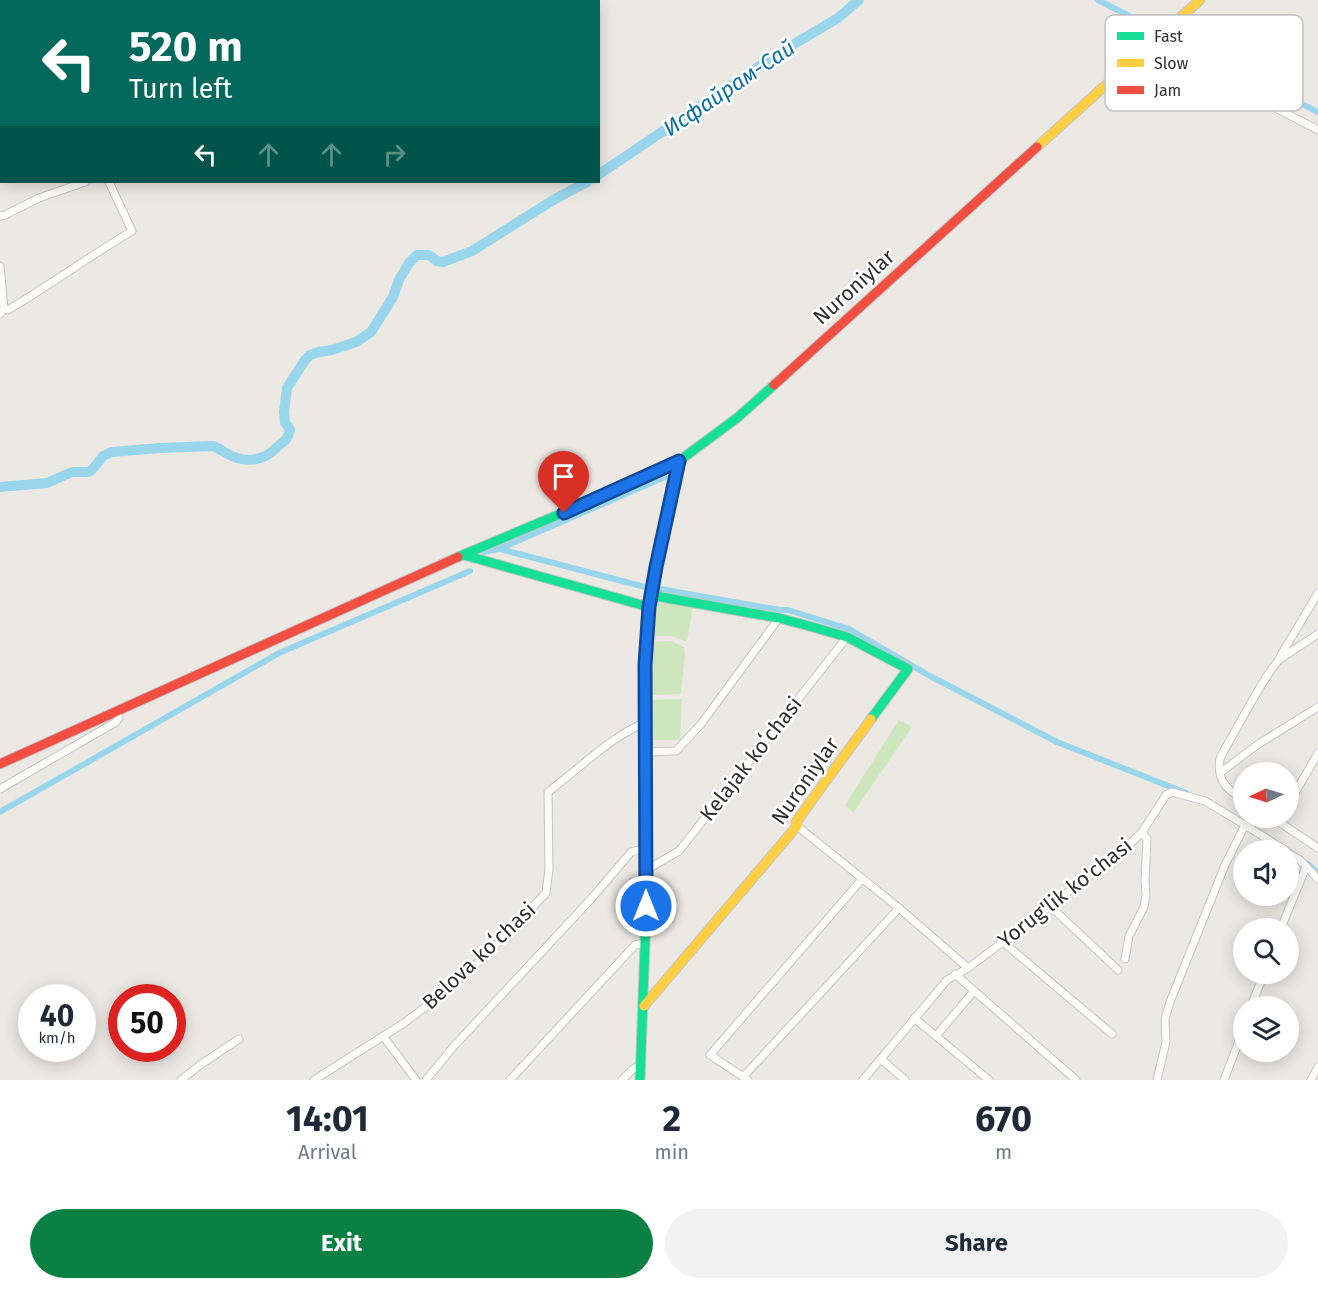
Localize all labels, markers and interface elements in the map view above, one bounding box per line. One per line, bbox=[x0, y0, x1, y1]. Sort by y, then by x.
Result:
legend bbox=[1105, 15, 1303, 111]
text: 520 m bbox=[129, 22, 243, 72]
icon: left bbox=[30, 24, 108, 102]
text: Fast bbox=[1154, 27, 1183, 46]
water label: Исфайрам-Сай bbox=[658, 34, 800, 142]
text: Slow bbox=[1154, 54, 1189, 73]
text: Turn left bbox=[129, 73, 232, 105]
text: Jam bbox=[1154, 81, 1181, 100]
icon: left bbox=[189, 138, 222, 171]
icon: ahead bbox=[252, 138, 285, 171]
icon: ahead bbox=[315, 138, 348, 171]
icon: right bbox=[378, 138, 411, 171]
street label: Nuroniylar bbox=[808, 244, 900, 330]
pin bbox=[538, 451, 589, 513]
icon: arrive bbox=[547, 460, 580, 493]
street label: Kelajak koʻchasi bbox=[694, 692, 808, 826]
street label: Nuroniylar bbox=[766, 732, 844, 830]
north arrow bbox=[1233, 762, 1299, 828]
map controls bbox=[1233, 762, 1299, 1062]
street label: Yorug'lik ko'chasi bbox=[993, 833, 1137, 953]
button: sound bbox=[1233, 840, 1299, 906]
position arrow bbox=[614, 874, 678, 938]
street label: Belova koʻchasi bbox=[417, 897, 541, 1015]
button: search bbox=[1233, 918, 1299, 984]
speed limit sign: 50 bbox=[108, 984, 186, 1062]
button: layers bbox=[1233, 996, 1299, 1062]
text: 40 bbox=[40, 998, 74, 1034]
text: km/h bbox=[38, 1029, 76, 1047]
text: 14:01 bbox=[286, 1097, 369, 1141]
text: 2 bbox=[663, 1097, 681, 1141]
text: 670 bbox=[975, 1097, 1032, 1141]
text: Arrival bbox=[298, 1140, 357, 1164]
text: min bbox=[655, 1140, 689, 1164]
text: m bbox=[995, 1140, 1012, 1164]
button: Exit bbox=[30, 1209, 653, 1278]
button: Share bbox=[665, 1209, 1288, 1278]

